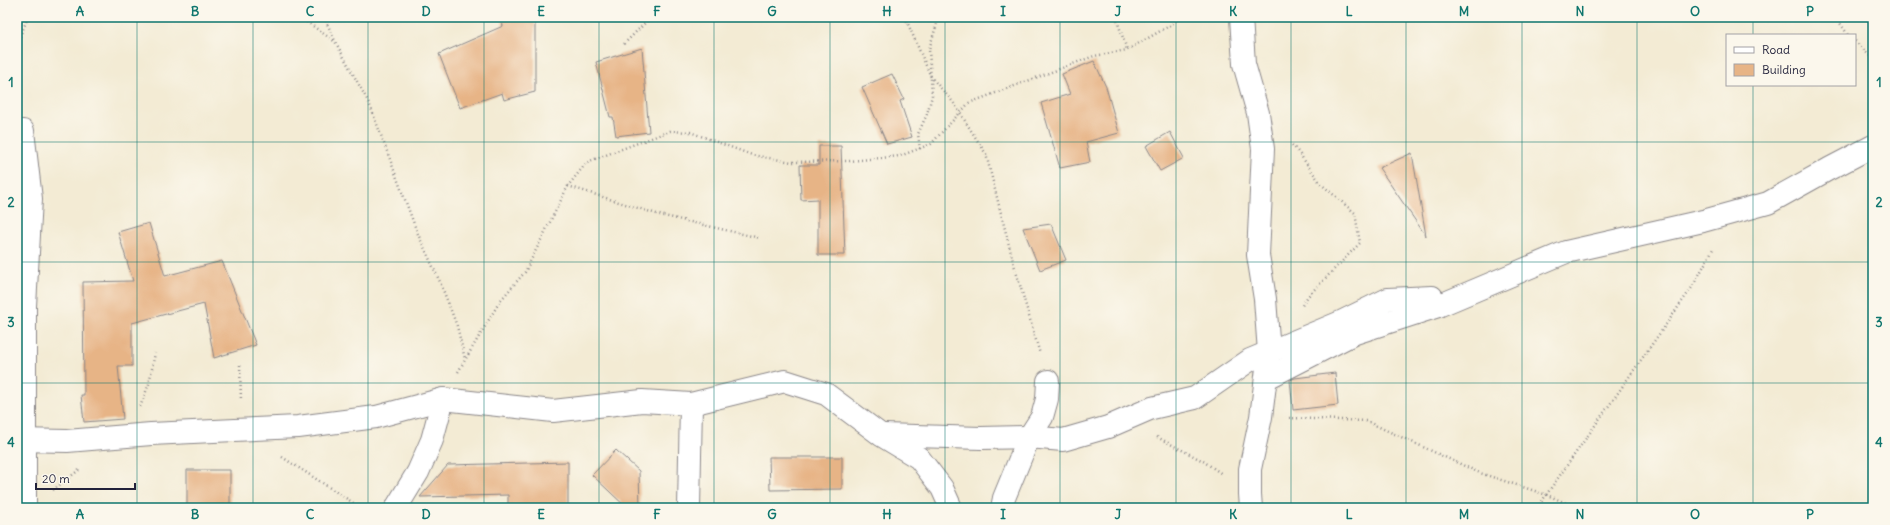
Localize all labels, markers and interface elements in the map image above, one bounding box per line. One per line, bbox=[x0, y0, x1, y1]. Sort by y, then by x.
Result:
text: A bbox=[76, 3, 85, 20]
text: B bbox=[191, 3, 200, 20]
text: C bbox=[306, 3, 315, 20]
text: D bbox=[421, 3, 431, 20]
text: E bbox=[537, 3, 545, 20]
text: F bbox=[653, 3, 661, 20]
text: G bbox=[767, 3, 777, 20]
text: H bbox=[882, 3, 892, 20]
text: I bbox=[1000, 3, 1006, 20]
text: J bbox=[1115, 3, 1122, 20]
text: K bbox=[1229, 3, 1238, 20]
text: L bbox=[1345, 3, 1353, 20]
text: M bbox=[1459, 3, 1469, 20]
text: N bbox=[1576, 3, 1584, 20]
text: O bbox=[1690, 3, 1700, 20]
text: P bbox=[1806, 3, 1814, 20]
legend bbox=[1726, 34, 1856, 86]
text: Road bbox=[1762, 42, 1790, 57]
text: Building bbox=[1762, 62, 1806, 77]
text: 1 bbox=[8, 74, 14, 91]
text: 1 bbox=[1876, 74, 1882, 91]
text: 2 bbox=[7, 194, 15, 211]
text: 2 bbox=[1875, 194, 1883, 211]
text: 3 bbox=[7, 314, 15, 331]
text: 3 bbox=[1875, 314, 1883, 331]
text: 4 bbox=[7, 434, 15, 451]
text: 4 bbox=[1875, 434, 1883, 451]
scale bar bbox=[36, 465, 135, 491]
text: 20 m bbox=[42, 471, 70, 486]
text: A bbox=[76, 506, 85, 523]
text: B bbox=[191, 506, 200, 523]
text: C bbox=[306, 506, 315, 523]
text: D bbox=[421, 506, 431, 523]
text: E bbox=[537, 506, 545, 523]
text: F bbox=[653, 506, 661, 523]
text: G bbox=[767, 506, 777, 523]
text: H bbox=[882, 506, 892, 523]
text: I bbox=[1000, 506, 1006, 523]
text: J bbox=[1115, 506, 1122, 523]
text: K bbox=[1229, 506, 1238, 523]
text: L bbox=[1345, 506, 1353, 523]
text: M bbox=[1459, 506, 1469, 523]
text: N bbox=[1576, 506, 1584, 523]
text: O bbox=[1690, 506, 1700, 523]
text: P bbox=[1806, 506, 1814, 523]

